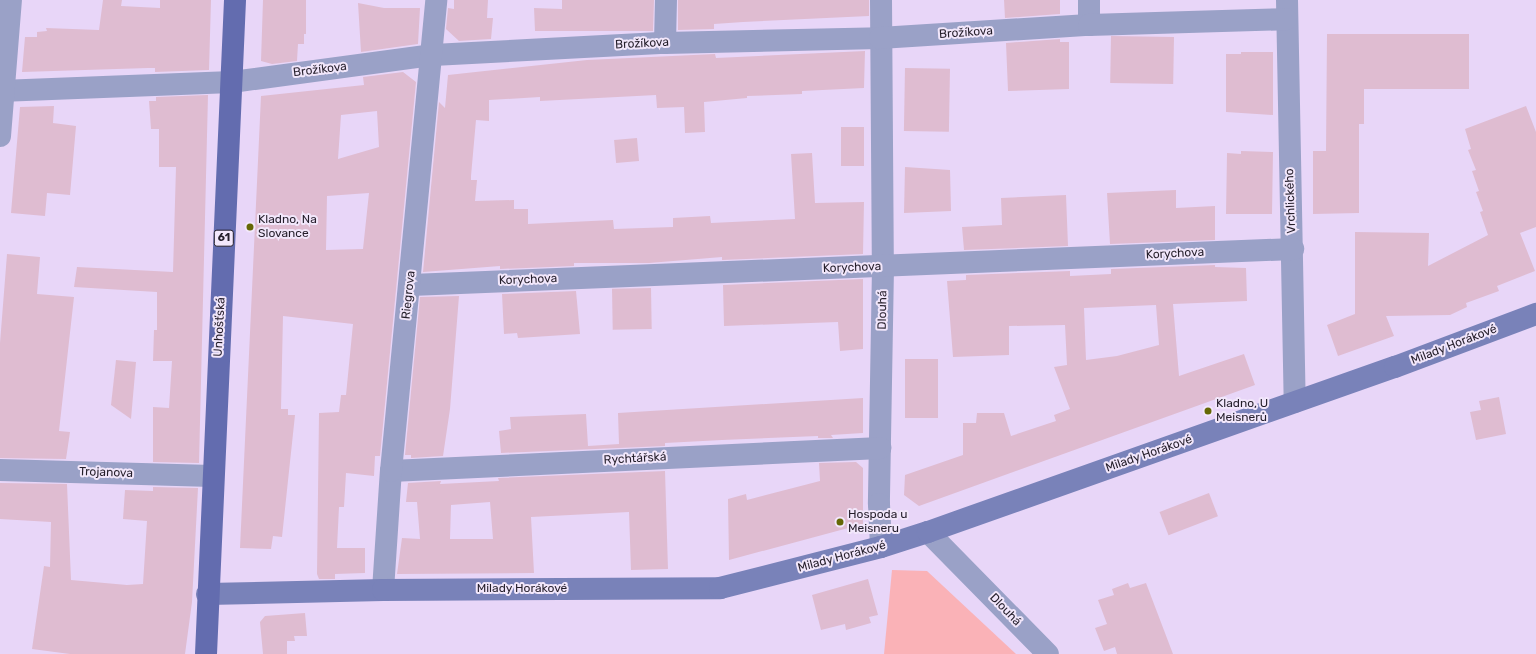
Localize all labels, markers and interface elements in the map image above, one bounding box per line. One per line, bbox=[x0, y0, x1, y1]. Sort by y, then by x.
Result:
street label: Brožíkova bbox=[939, 24, 993, 42]
street label: Brožíkova bbox=[615, 35, 669, 53]
street label: Brožíkova bbox=[292, 60, 348, 80]
street label: Vrchlického bbox=[1283, 168, 1299, 234]
place label: Kladno, Na Slovance bbox=[258, 213, 317, 241]
marker: Kladno, Na Slovance bbox=[245, 222, 255, 232]
road number: 61 bbox=[213, 229, 235, 247]
street label: Korychova bbox=[1145, 245, 1205, 263]
street label: Korychova bbox=[823, 260, 881, 276]
street label: Riegrova bbox=[399, 270, 419, 320]
street label: Korychova bbox=[499, 272, 557, 288]
street label: Dlouhá bbox=[875, 290, 891, 330]
street label: Unhošťská bbox=[211, 297, 229, 357]
street label: Milady Horákové bbox=[1409, 322, 1499, 368]
place label: Kladno, U Meisnerů bbox=[1216, 397, 1268, 425]
marker: Kladno, U Meisnerů bbox=[1203, 406, 1213, 416]
street label: Milady Horákové bbox=[1104, 432, 1194, 476]
street label: Rychtářská bbox=[603, 450, 667, 468]
street label: Trojanova bbox=[79, 465, 133, 481]
place label: Hospoda u Meisneru bbox=[848, 508, 908, 536]
marker: Hospoda u Meisneru bbox=[835, 517, 845, 527]
street label: Milady Horákové bbox=[796, 538, 888, 576]
street label: Milady Horákové bbox=[477, 582, 567, 596]
street label: Dlouhá bbox=[986, 591, 1024, 629]

